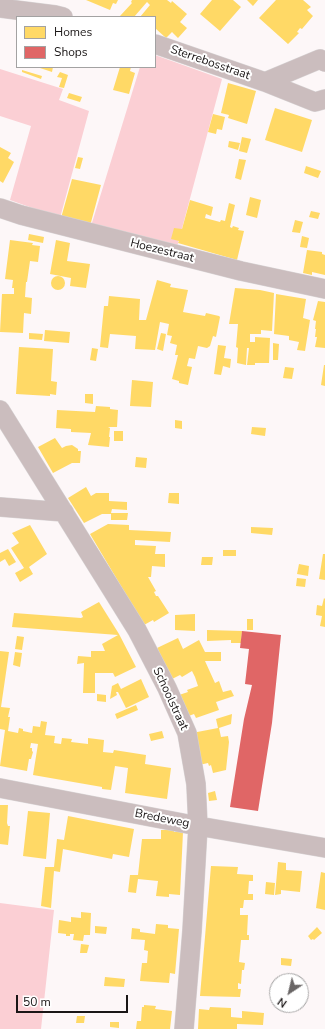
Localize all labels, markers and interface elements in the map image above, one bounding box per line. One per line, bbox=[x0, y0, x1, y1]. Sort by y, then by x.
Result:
legend bbox=[16, 16, 156, 68]
text: Homes bbox=[54, 24, 92, 40]
street label: Sterrebosstraat bbox=[168, 43, 252, 83]
text: Shops bbox=[54, 44, 88, 60]
street label: Hoezestraat bbox=[129, 236, 195, 266]
street label: Schoolstraat bbox=[149, 665, 191, 733]
street label: Bredeweg bbox=[133, 807, 191, 831]
north arrow bbox=[269, 973, 309, 1013]
scale bar bbox=[18, 987, 130, 1013]
text: 50 m bbox=[23, 994, 51, 1010]
text: N bbox=[275, 994, 290, 1011]

